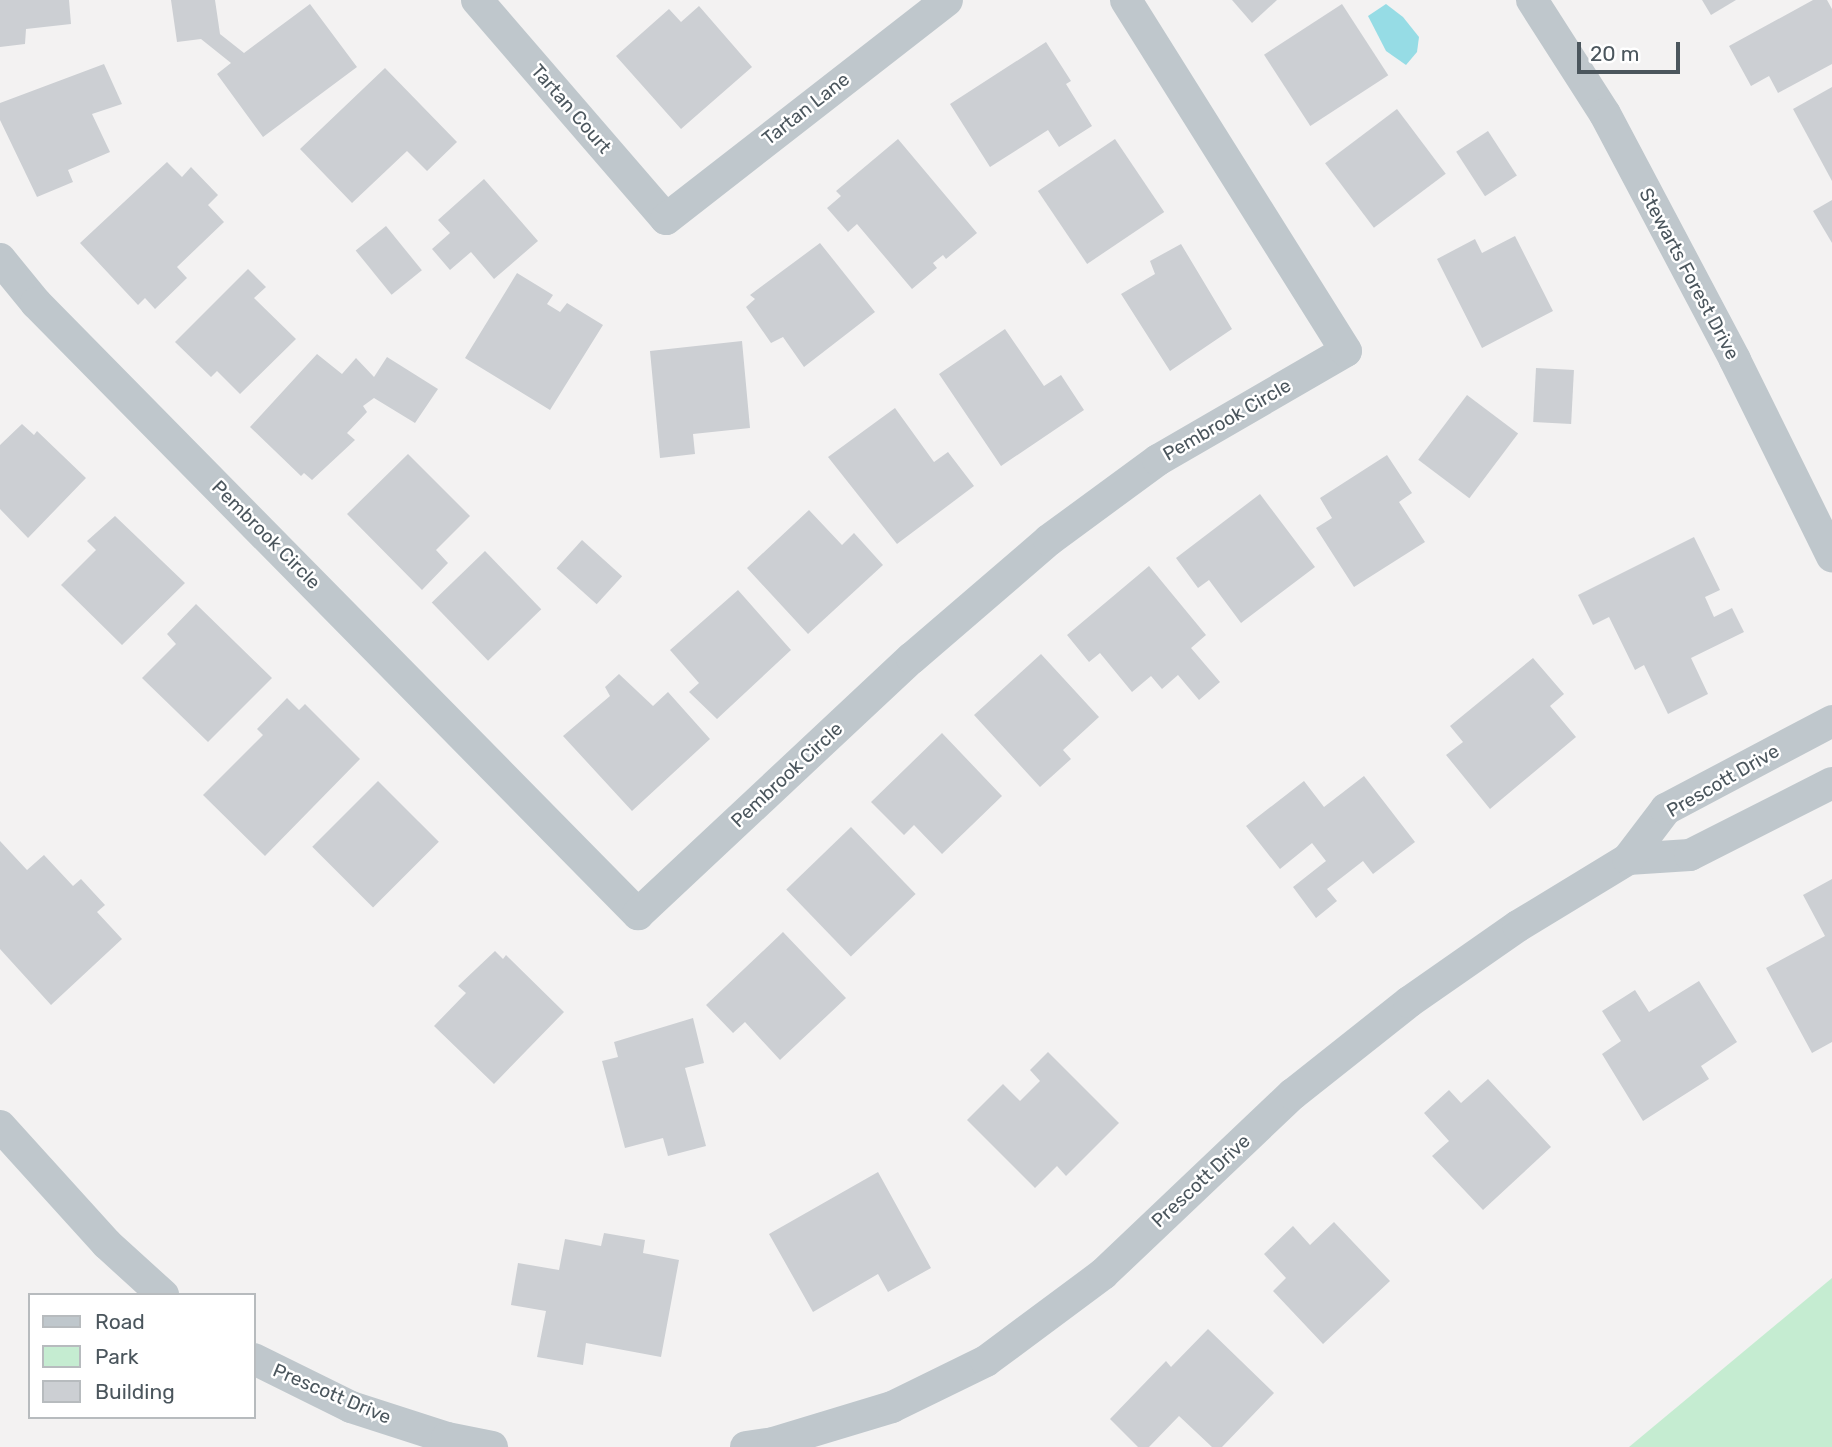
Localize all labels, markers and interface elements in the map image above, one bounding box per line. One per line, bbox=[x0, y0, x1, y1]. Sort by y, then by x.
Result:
scale bar bbox=[1580, 28, 1683, 72]
text: 20 m bbox=[1590, 41, 1639, 66]
street label: Tartan Court bbox=[526, 60, 616, 158]
street label: Tartan Lane bbox=[758, 68, 854, 150]
street label: Stewarts Forest Drive bbox=[1634, 184, 1744, 364]
street label: Pembrook Circle bbox=[1159, 374, 1295, 466]
street label: Pembrook Circle bbox=[207, 476, 325, 594]
street label: Pembrook Circle bbox=[726, 717, 848, 833]
street label: Prescott Drive bbox=[1663, 740, 1783, 822]
street label: Prescott Drive bbox=[1147, 1130, 1255, 1232]
legend bbox=[28, 1293, 256, 1419]
text: Road bbox=[95, 1309, 145, 1334]
text: Park bbox=[95, 1344, 139, 1369]
street label: Prescott Drive bbox=[270, 1359, 394, 1429]
text: Building bbox=[95, 1379, 175, 1404]

